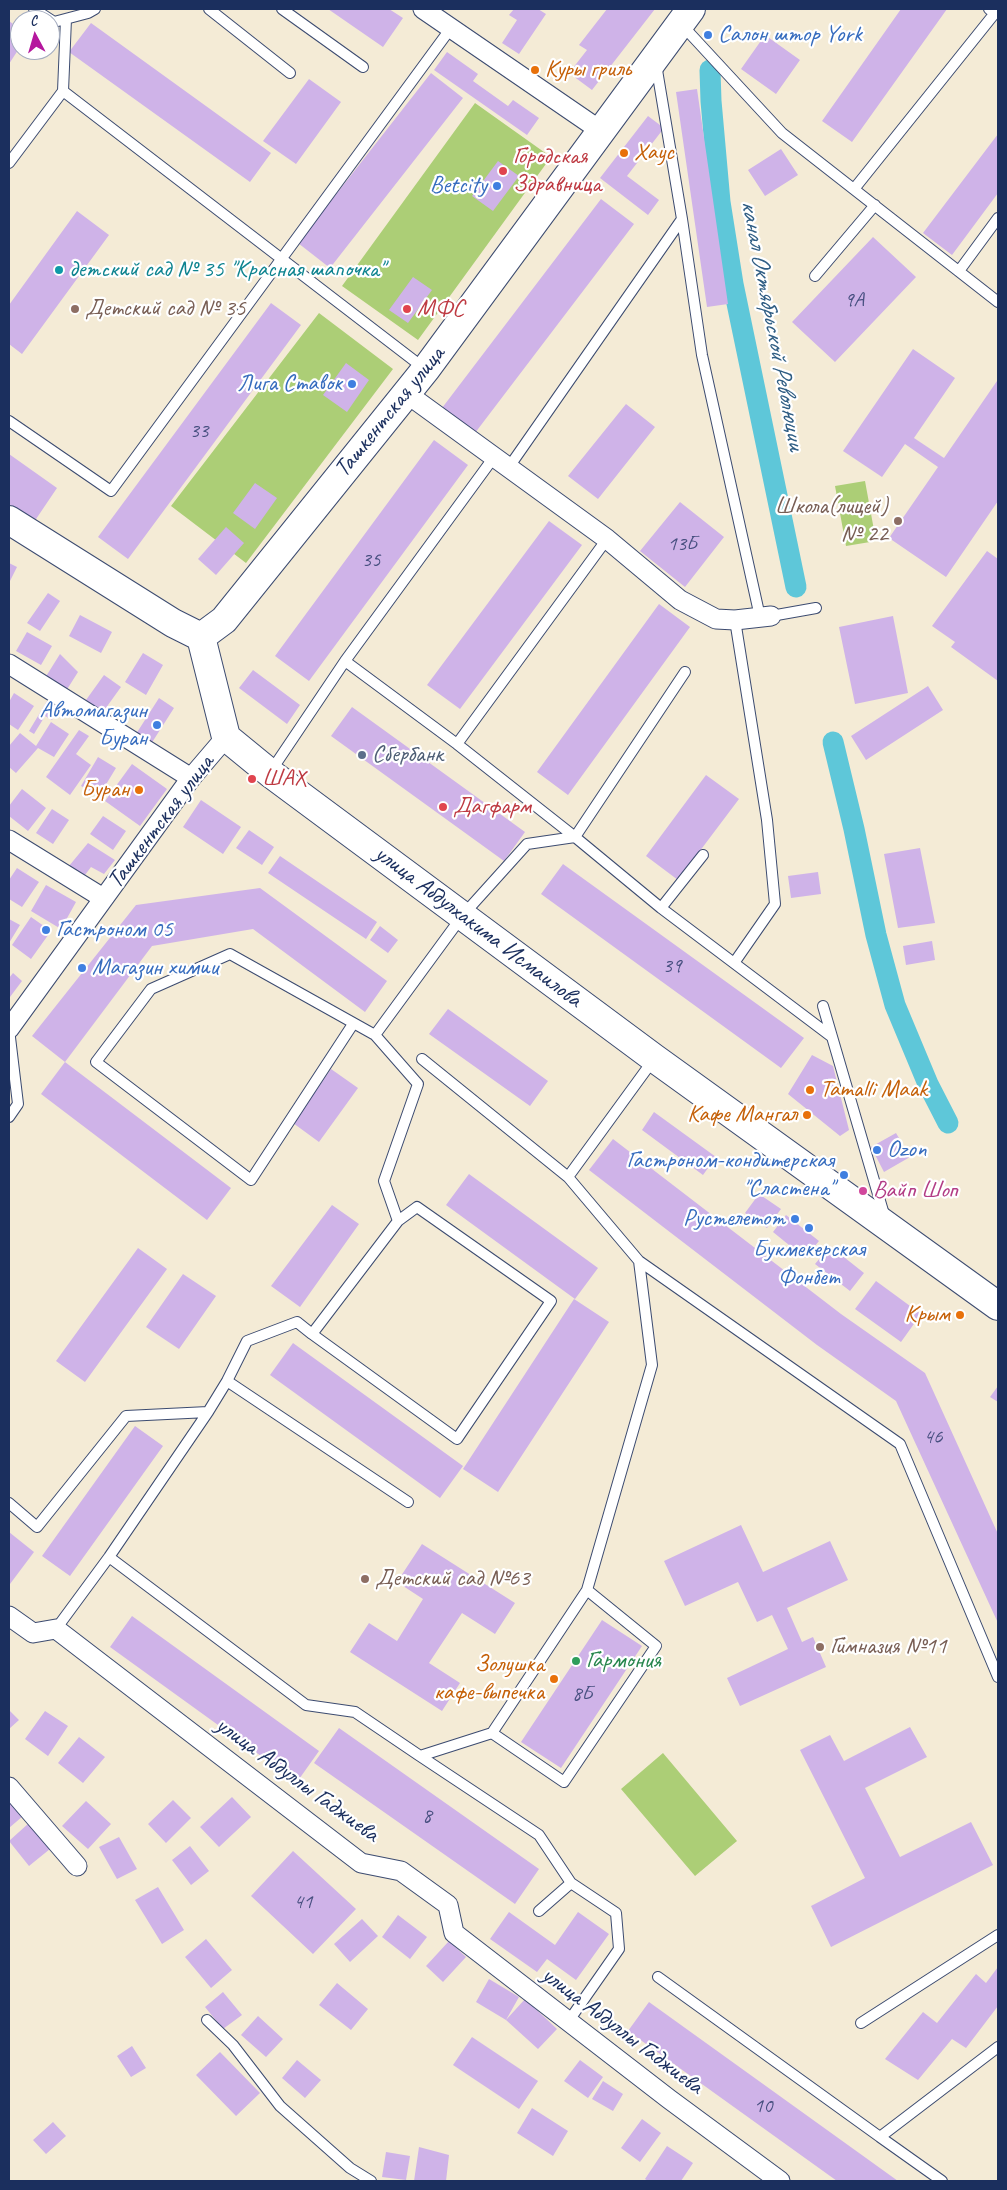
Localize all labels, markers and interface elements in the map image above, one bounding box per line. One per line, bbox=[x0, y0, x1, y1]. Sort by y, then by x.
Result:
north arrow bbox=[10, 10, 60, 60]
text: С bbox=[29, 12, 38, 29]
place label: Салон штор York bbox=[718, 21, 862, 49]
marker: Салон штор York bbox=[702, 29, 714, 41]
place label: Куры гриль bbox=[545, 56, 631, 84]
marker: Куры гриль bbox=[529, 64, 541, 76]
place label: Хаус bbox=[634, 139, 674, 167]
place label: Городская Здравница bbox=[513, 143, 601, 199]
marker: Хаус bbox=[618, 147, 630, 159]
marker: Городская Здравница bbox=[497, 165, 509, 177]
place label: Betcity bbox=[430, 172, 487, 200]
marker: Betcity bbox=[491, 180, 503, 192]
water label: канал Октябрьской Революции bbox=[733, 197, 811, 453]
place label: детский сад № 35 "Красная шапочка" bbox=[69, 256, 384, 284]
marker: детский сад № 35 "Красная шапочка" bbox=[53, 264, 65, 276]
house number: 9А bbox=[844, 287, 864, 313]
place label: Детский сад № 35 bbox=[85, 295, 246, 323]
place label: МФС bbox=[417, 295, 464, 323]
marker: Детский сад № 35 bbox=[69, 303, 81, 315]
marker: МФС bbox=[401, 303, 413, 315]
street label: Ташкентская улица bbox=[329, 341, 451, 483]
place label: Лига Ставок bbox=[237, 370, 342, 398]
marker: Лига Ставок bbox=[346, 378, 358, 390]
house number: 33 bbox=[190, 418, 208, 444]
place label: Школа(лицей) № 22 bbox=[775, 493, 888, 549]
marker: Школа(лицей) № 22 bbox=[892, 515, 904, 527]
house number: 13Б bbox=[667, 531, 697, 557]
house number: 35 bbox=[362, 547, 380, 573]
place label: Автомагазин Буран bbox=[40, 697, 147, 753]
marker: Автомагазин Буран bbox=[151, 719, 163, 731]
place label: Сбербанк bbox=[372, 741, 443, 769]
marker: Сбербанк bbox=[356, 749, 368, 761]
street label: Ташкентская улица bbox=[101, 750, 221, 894]
place label: ШАХ bbox=[262, 765, 306, 793]
marker: ШАХ bbox=[246, 773, 258, 785]
place label: Буран bbox=[81, 776, 129, 804]
marker: Буран bbox=[133, 784, 145, 796]
place label: Дагфарм bbox=[453, 793, 531, 821]
marker: Дагфарм bbox=[437, 801, 449, 813]
street label: улица Абдулхакима Исмаилова bbox=[369, 840, 587, 1014]
place label: Гастроном 05 bbox=[56, 916, 173, 944]
marker: Гастроном 05 bbox=[40, 924, 52, 936]
house number: 39 bbox=[663, 953, 681, 979]
place label: Магазин химии bbox=[92, 954, 218, 982]
marker: Магазин химии bbox=[76, 962, 88, 974]
place label: Tamalli Maak bbox=[820, 1076, 927, 1104]
marker: Tamalli Maak bbox=[804, 1084, 816, 1096]
place label: Кафе Мангал bbox=[687, 1101, 797, 1129]
marker: Кафе Мангал bbox=[801, 1109, 813, 1121]
place label: Ozon bbox=[887, 1136, 926, 1164]
marker: Ozon bbox=[871, 1144, 883, 1156]
place label: Гастроном-кондитерская "Сластена" bbox=[627, 1147, 834, 1203]
marker: Гастроном-кондитерская "Сластена" bbox=[838, 1169, 850, 1181]
place label: Вайп Шоп bbox=[873, 1177, 957, 1205]
marker: Вайп Шоп bbox=[857, 1185, 869, 1197]
place label: Рустелетот bbox=[683, 1205, 785, 1233]
marker: Рустелетот bbox=[789, 1213, 801, 1225]
marker: Букмекерская Фонбет bbox=[803, 1222, 815, 1234]
place label: Букмекерская Фонбет bbox=[753, 1236, 865, 1292]
place label: Крым bbox=[904, 1301, 950, 1329]
marker: Крым bbox=[954, 1309, 966, 1321]
house number: 46 bbox=[924, 1424, 942, 1450]
place label: Детский сад №63 bbox=[375, 1565, 530, 1593]
marker: Детский сад №63 bbox=[359, 1573, 371, 1585]
place label: Гимназия №11 bbox=[830, 1633, 947, 1661]
marker: Гимназия №11 bbox=[814, 1641, 826, 1653]
place label: Гармония bbox=[586, 1647, 661, 1675]
place label: Золушка кафе-выпечка bbox=[434, 1651, 544, 1707]
marker: Гармония bbox=[570, 1655, 582, 1667]
marker: Золушка кафе-выпечка bbox=[548, 1673, 560, 1685]
house number: 8Б bbox=[572, 1681, 592, 1707]
street label: улица Абдуллы Гаджиева bbox=[210, 1711, 384, 1849]
house number: 8 bbox=[422, 1803, 432, 1829]
house number: 41 bbox=[294, 1889, 312, 1915]
street label: улица Абдуллы Гаджиева bbox=[536, 1961, 708, 2101]
house number: 10 bbox=[754, 2093, 772, 2119]

